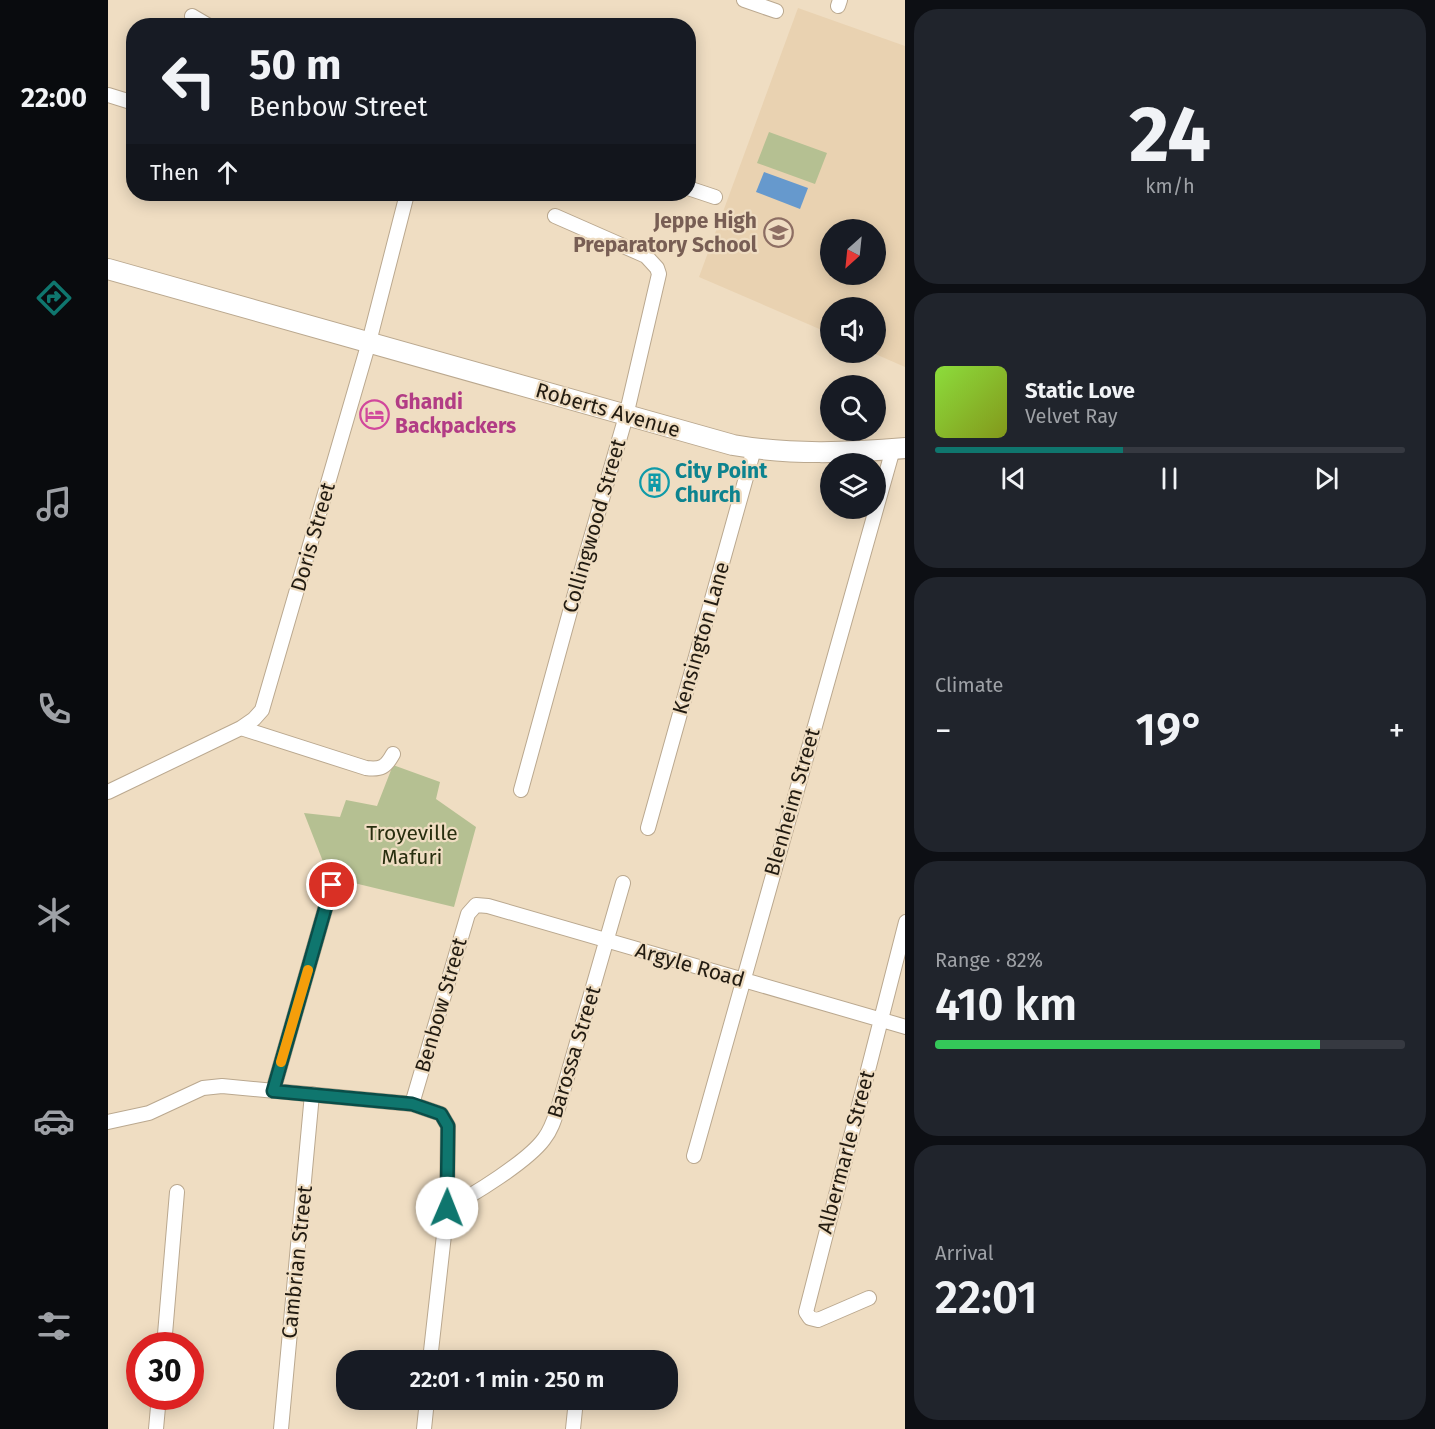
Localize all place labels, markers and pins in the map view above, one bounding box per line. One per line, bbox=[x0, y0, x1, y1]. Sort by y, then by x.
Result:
place label: Jeppe High Preparatory School bbox=[573, 208, 758, 258]
school or university icon: Jeppe High Preparatory School bbox=[762, 217, 794, 249]
place label: Ghandi Backpackers bbox=[395, 389, 516, 439]
hotel icon: Ghandi Backpackers bbox=[358, 398, 390, 430]
place label: City Point Church bbox=[675, 458, 768, 508]
building icon: City Point Church bbox=[638, 467, 670, 499]
pin bbox=[306, 859, 357, 910]

